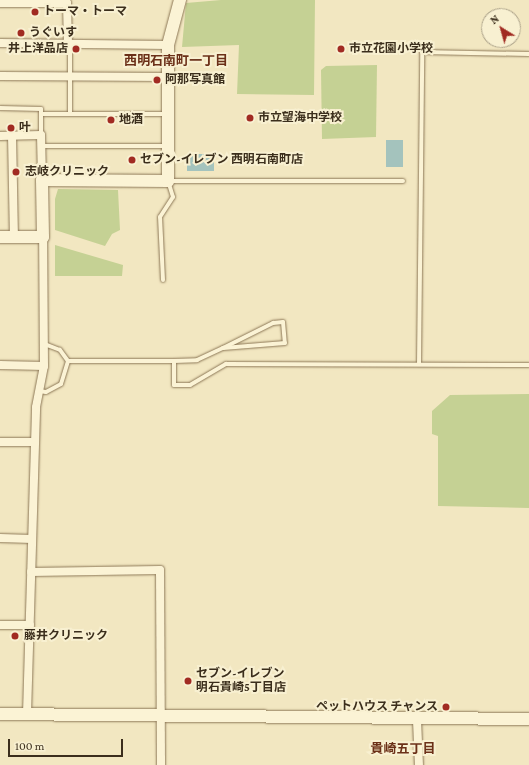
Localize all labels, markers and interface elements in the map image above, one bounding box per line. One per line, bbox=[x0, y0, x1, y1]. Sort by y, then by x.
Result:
place label: トーマ・トーマ bbox=[43, 5, 127, 19]
marker: トーマ・トーマ bbox=[30, 7, 40, 17]
north arrow bbox=[481, 8, 521, 48]
text: N bbox=[488, 12, 501, 26]
place label: うぐいす bbox=[29, 26, 77, 40]
marker: うぐいす bbox=[16, 28, 26, 38]
place label: 井上洋品店 bbox=[8, 42, 68, 56]
place label: 市立花園小学校 bbox=[349, 42, 433, 56]
marker: 井上洋品店 bbox=[71, 44, 81, 54]
marker: 市立花園小学校 bbox=[336, 44, 346, 54]
district label: 西明石南町一丁目 bbox=[124, 53, 228, 69]
place label: 阿那写真館 bbox=[165, 73, 225, 87]
marker: 阿那写真館 bbox=[152, 75, 162, 85]
place label: 市立望海中学校 bbox=[258, 111, 342, 125]
place label: 地酒 bbox=[119, 113, 143, 127]
marker: 市立望海中学校 bbox=[245, 113, 255, 123]
marker: 地酒 bbox=[106, 115, 116, 125]
place label: 叶 bbox=[19, 121, 31, 135]
marker: 叶 bbox=[6, 123, 16, 133]
place label: セブン-イレブン 西明石南町店 bbox=[140, 153, 303, 167]
marker: セブン-イレブン 西明石南町店 bbox=[127, 155, 137, 165]
place label: 志岐クリニック bbox=[25, 165, 109, 179]
marker: 志岐クリニック bbox=[10, 166, 22, 178]
place label: 藤井クリニック bbox=[24, 629, 108, 643]
marker: 藤井クリニック bbox=[9, 630, 21, 642]
place label: セブン-イレブン 明石貴崎5丁目店 bbox=[196, 667, 286, 695]
marker: セブン-イレブン 明石貴崎5丁目店 bbox=[183, 676, 193, 686]
place label: ペットハウス チャンス bbox=[316, 700, 438, 714]
marker: ペットハウス チャンス bbox=[441, 702, 451, 712]
scale bar bbox=[10, 731, 125, 757]
text: 100 m bbox=[15, 739, 44, 753]
district label: 貴崎五丁目 bbox=[371, 741, 435, 757]

